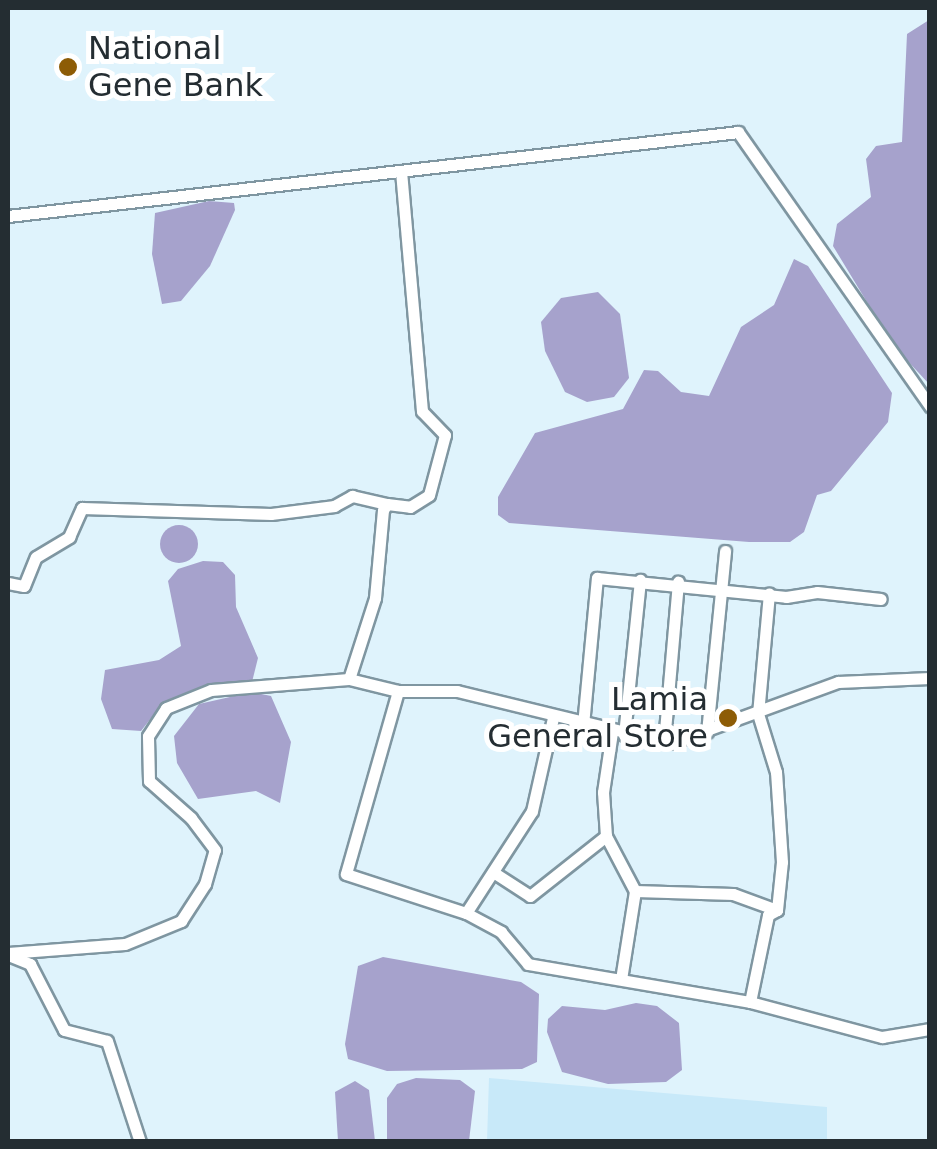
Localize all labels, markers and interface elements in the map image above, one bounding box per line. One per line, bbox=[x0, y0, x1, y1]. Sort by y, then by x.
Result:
place label: National Gene Bank bbox=[88, 30, 263, 105]
marker: National Gene Bank bbox=[57, 56, 79, 78]
place label: Lamia General Store bbox=[487, 681, 708, 756]
marker: Lamia General Store bbox=[717, 707, 739, 729]

